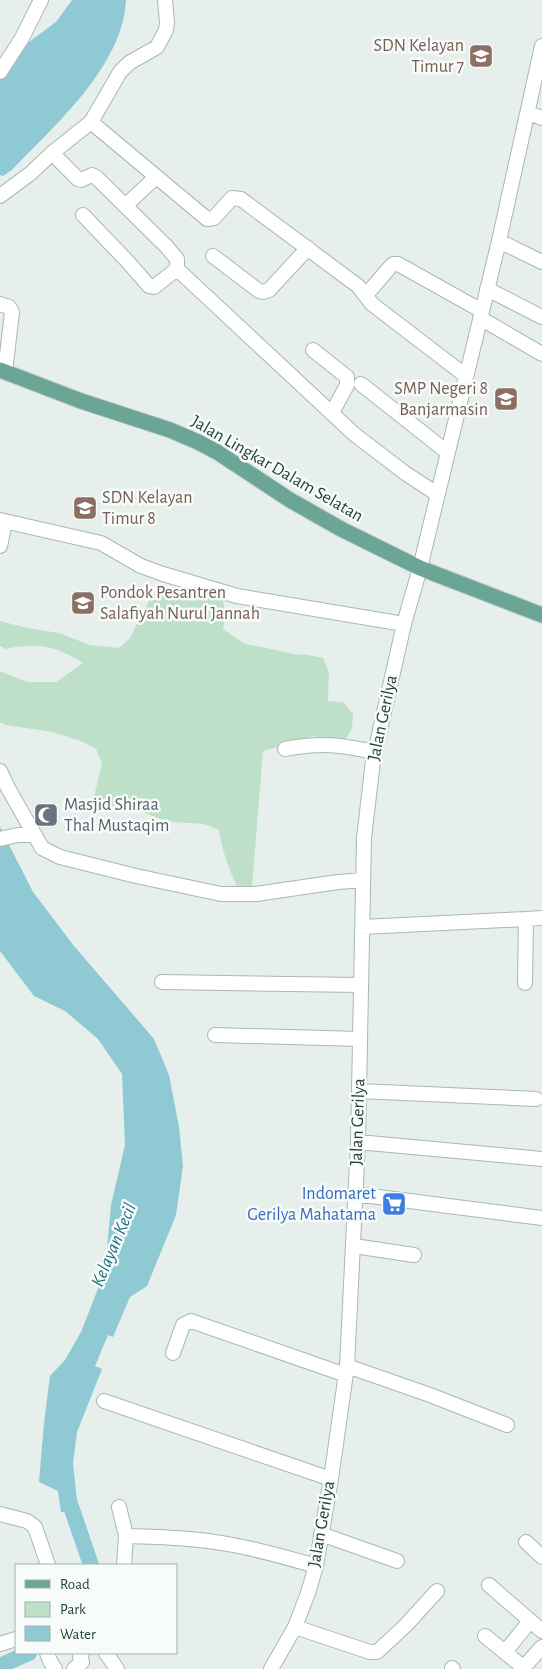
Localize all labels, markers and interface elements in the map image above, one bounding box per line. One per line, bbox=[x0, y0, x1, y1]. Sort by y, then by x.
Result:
place label: SDN Kelayan Timur 7 bbox=[374, 37, 464, 76]
school or university icon: SDN Kelayan Timur 7 bbox=[468, 43, 494, 69]
place label: SMP Negeri 8 Banjarmasin bbox=[394, 380, 488, 419]
school or university icon: SMP Negeri 8 Banjarmasin bbox=[493, 386, 519, 412]
street label: Jalan Lingkar Dalam Selatan bbox=[188, 412, 366, 526]
place label: SDN Kelayan Timur 8 bbox=[102, 489, 192, 528]
school or university icon: SDN Kelayan Timur 8 bbox=[72, 495, 98, 521]
place label: Pondok Pesantren Salafiyah Nurul Jannah bbox=[100, 584, 260, 623]
school or university icon: Pondok Pesantren Salafiyah Nurul Jannah bbox=[70, 590, 96, 616]
street label: Jalan Gerilya bbox=[365, 673, 401, 763]
place label: Masjid Shiraa Thal Mustaqim bbox=[64, 796, 169, 835]
mosque icon: Masjid Shiraa Thal Mustaqim bbox=[33, 802, 59, 828]
street label: Jalan Gerilya bbox=[347, 1078, 369, 1166]
place label: Indomaret Gerilya Mahatama bbox=[247, 1185, 376, 1224]
supermarket icon: Indomaret Gerilya Mahatama bbox=[381, 1191, 407, 1217]
water label: Kelayan Kecil bbox=[88, 1200, 140, 1290]
street label: Jalan Gerilya bbox=[306, 1479, 338, 1569]
legend bbox=[15, 1564, 178, 1654]
text: Road bbox=[60, 1577, 90, 1592]
text: Park bbox=[60, 1602, 86, 1617]
text: Water bbox=[60, 1627, 96, 1642]

